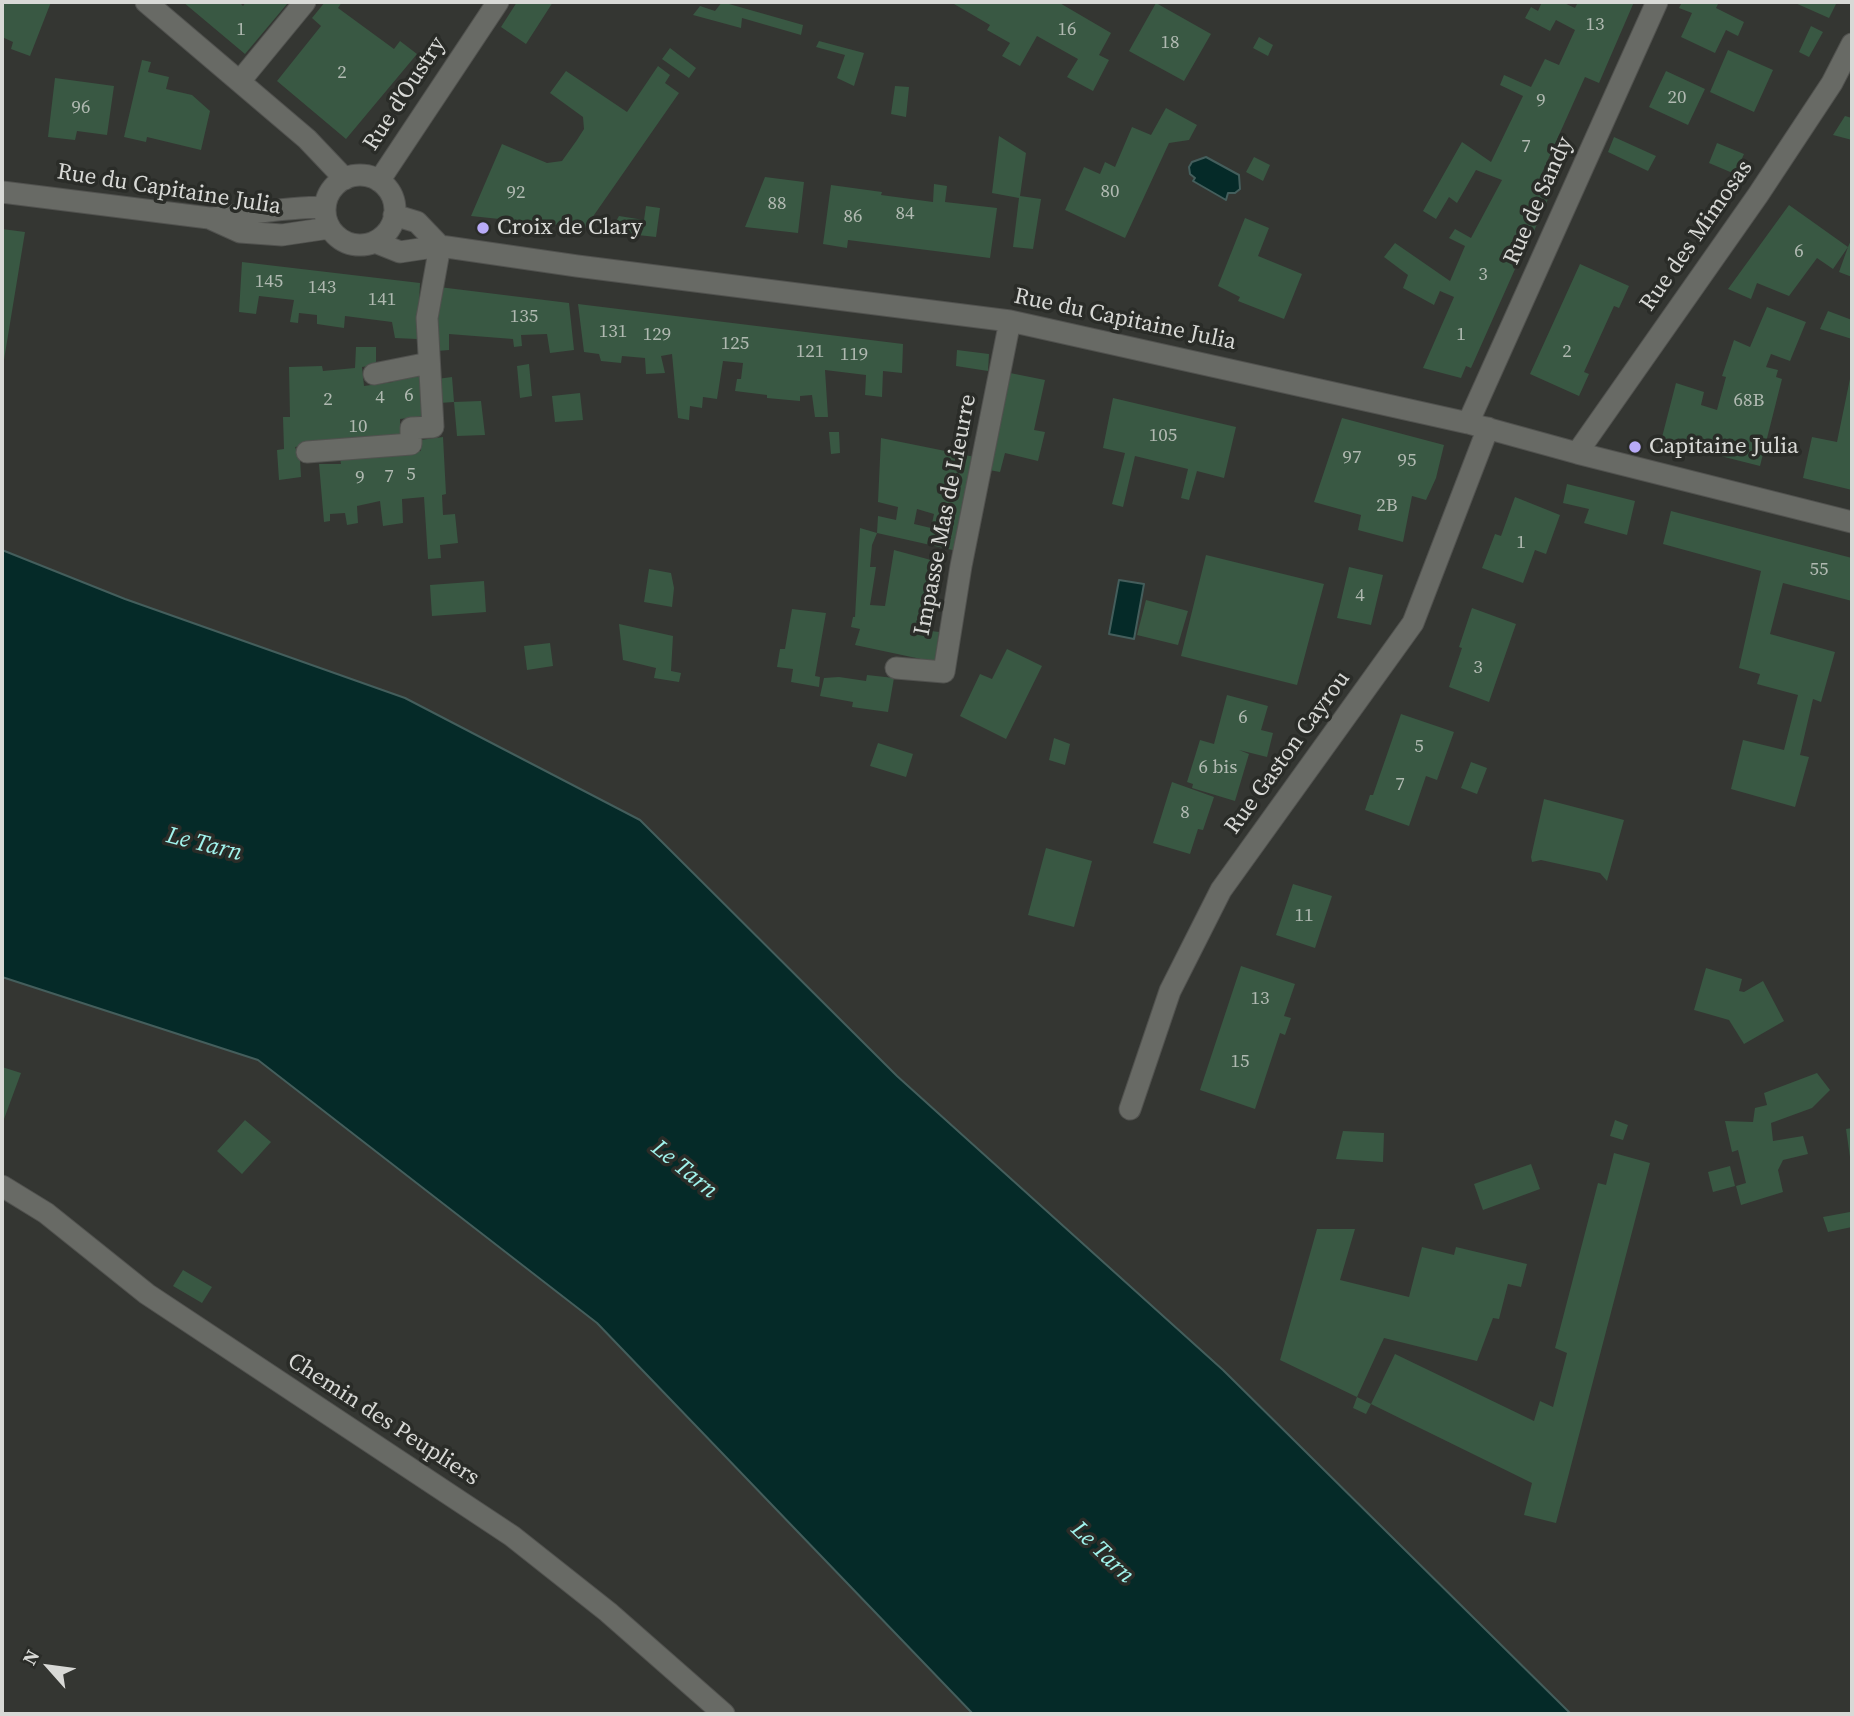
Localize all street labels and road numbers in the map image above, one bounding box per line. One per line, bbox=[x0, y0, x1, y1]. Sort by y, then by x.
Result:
street label: Rue d'Oustry bbox=[358, 32, 452, 156]
street label: Rue de Sandy bbox=[1499, 133, 1579, 269]
street label: Rue des Mimosas bbox=[1635, 155, 1759, 317]
street label: Rue du Capitaine Julia bbox=[55, 159, 283, 221]
street label: Rue du Capitaine Julia bbox=[1011, 283, 1239, 357]
street label: Impasse Mas de Lieurre bbox=[909, 392, 983, 638]
street label: Rue Gaston Cayrou bbox=[1220, 666, 1356, 840]
street label: Chemin des Peupliers bbox=[282, 1348, 484, 1492]

